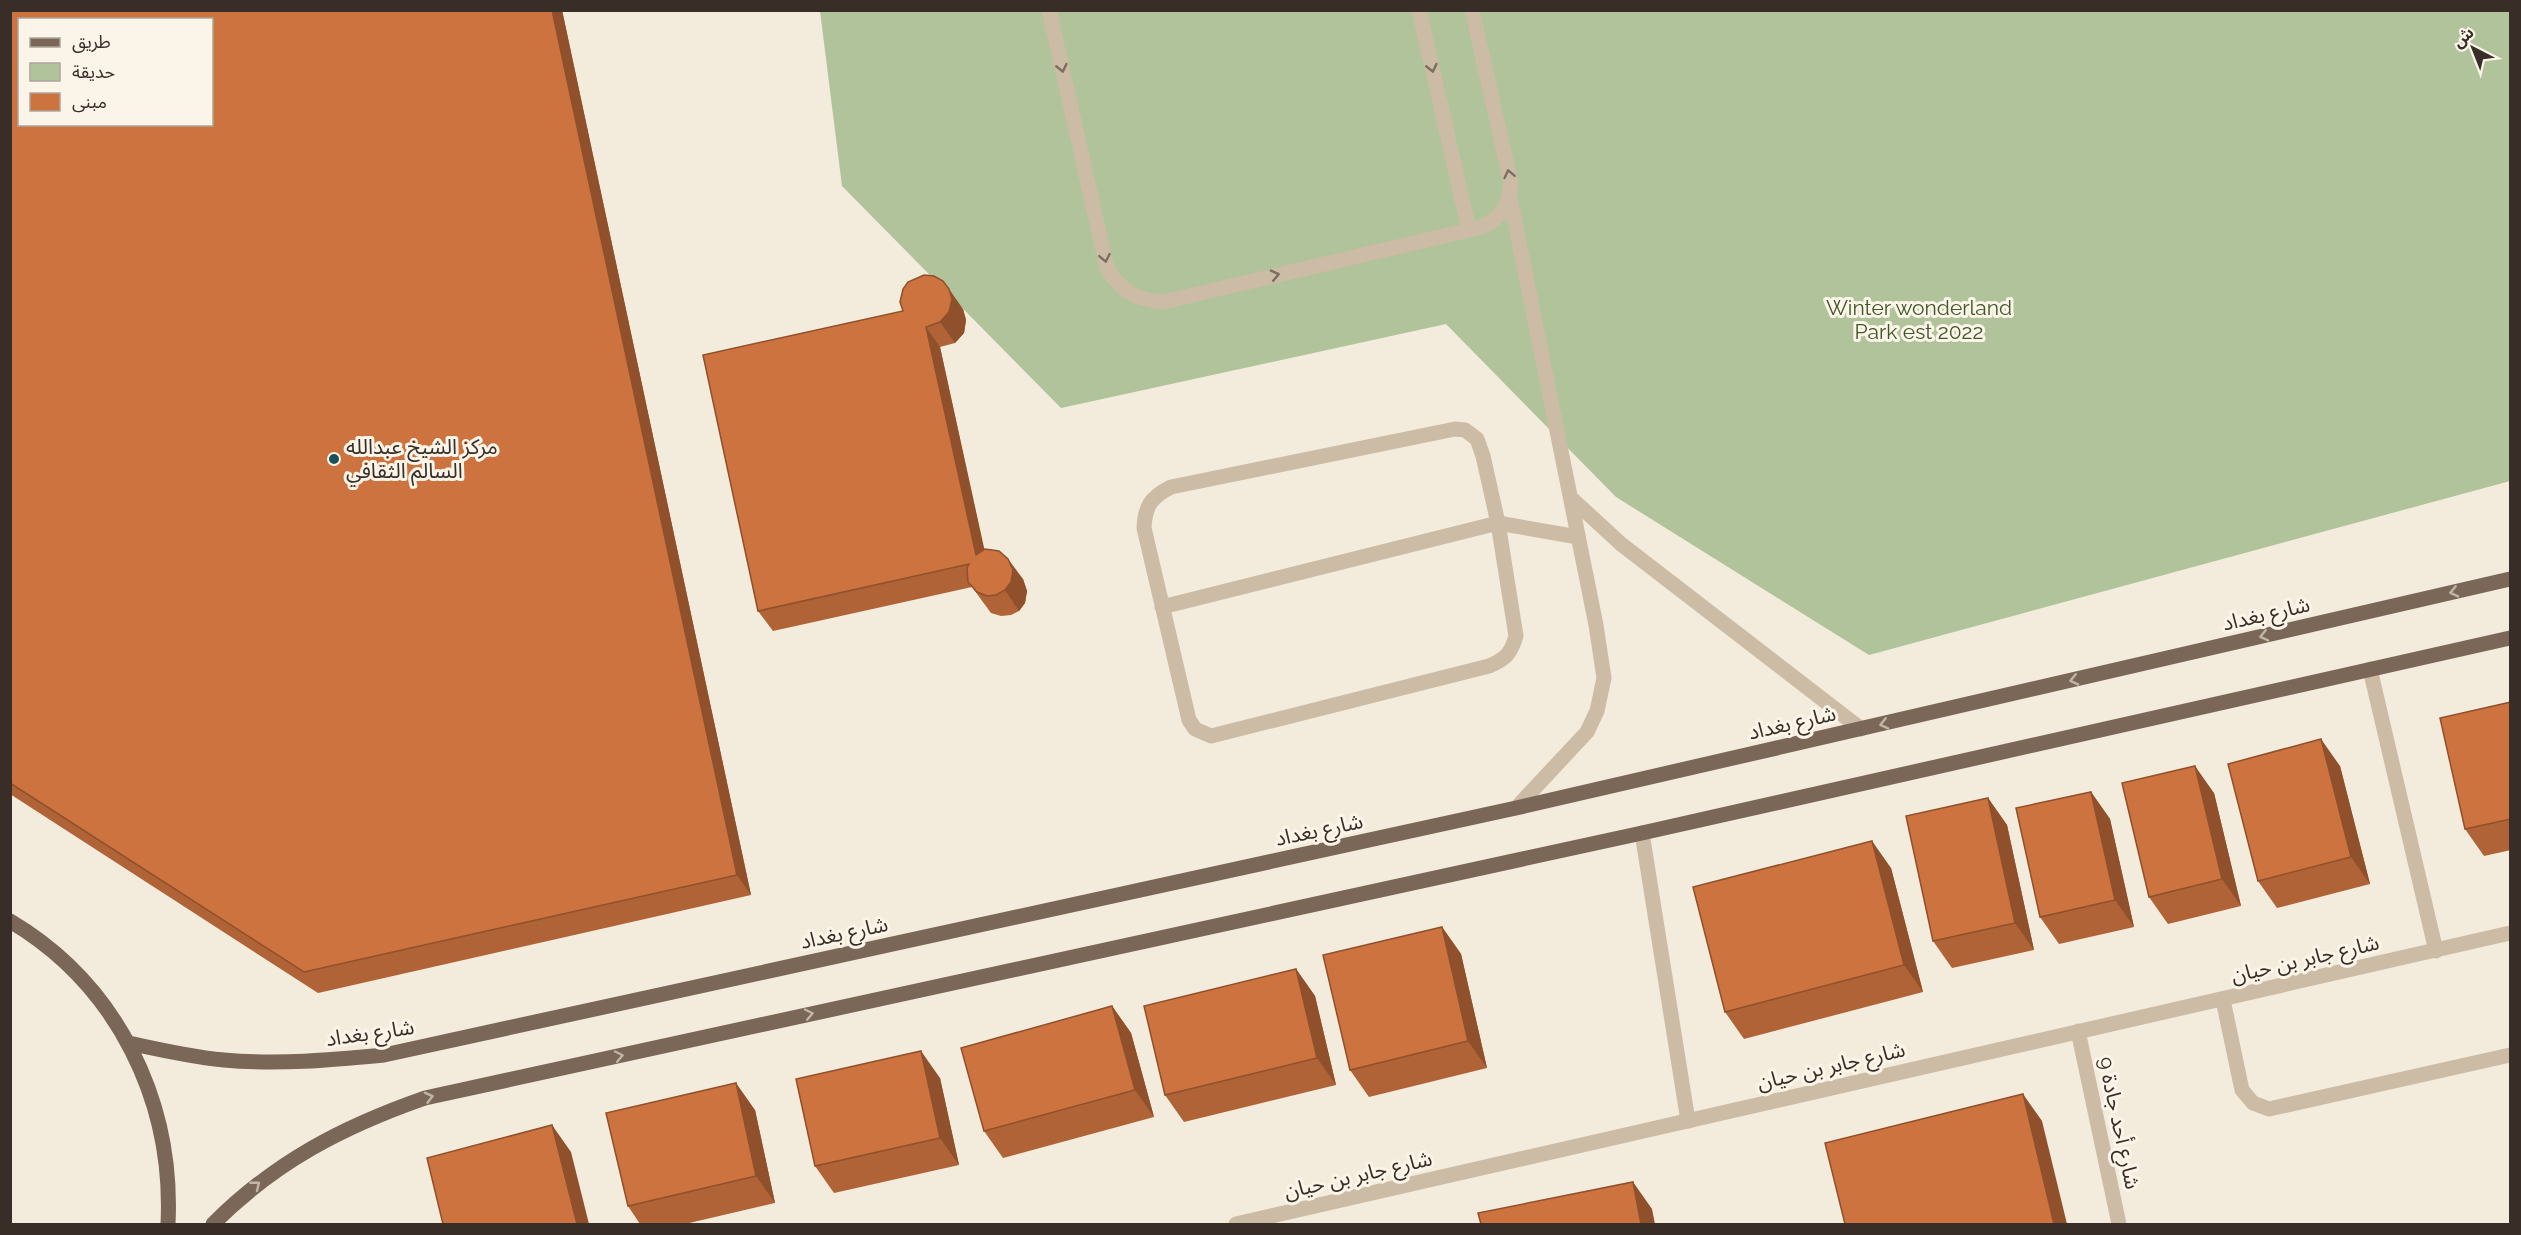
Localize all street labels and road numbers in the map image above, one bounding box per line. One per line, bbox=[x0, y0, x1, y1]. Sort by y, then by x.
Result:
street label: شارع بغداد bbox=[2220, 591, 2313, 639]
street label: شارع بغداد bbox=[1746, 700, 1839, 748]
street label: شارع بغداد bbox=[1273, 808, 1366, 854]
street label: شارع بغداد bbox=[798, 911, 891, 957]
street label: شارع جابر بن حيان bbox=[2228, 929, 2382, 991]
street label: شارع بغداد bbox=[324, 1014, 416, 1054]
street label: شارع جابر بن حيان bbox=[1754, 1036, 1908, 1098]
street label: شارع أحد جادة 9 bbox=[2090, 1054, 2146, 1192]
street label: شارع جابر بن حيان bbox=[1281, 1145, 1435, 1207]

